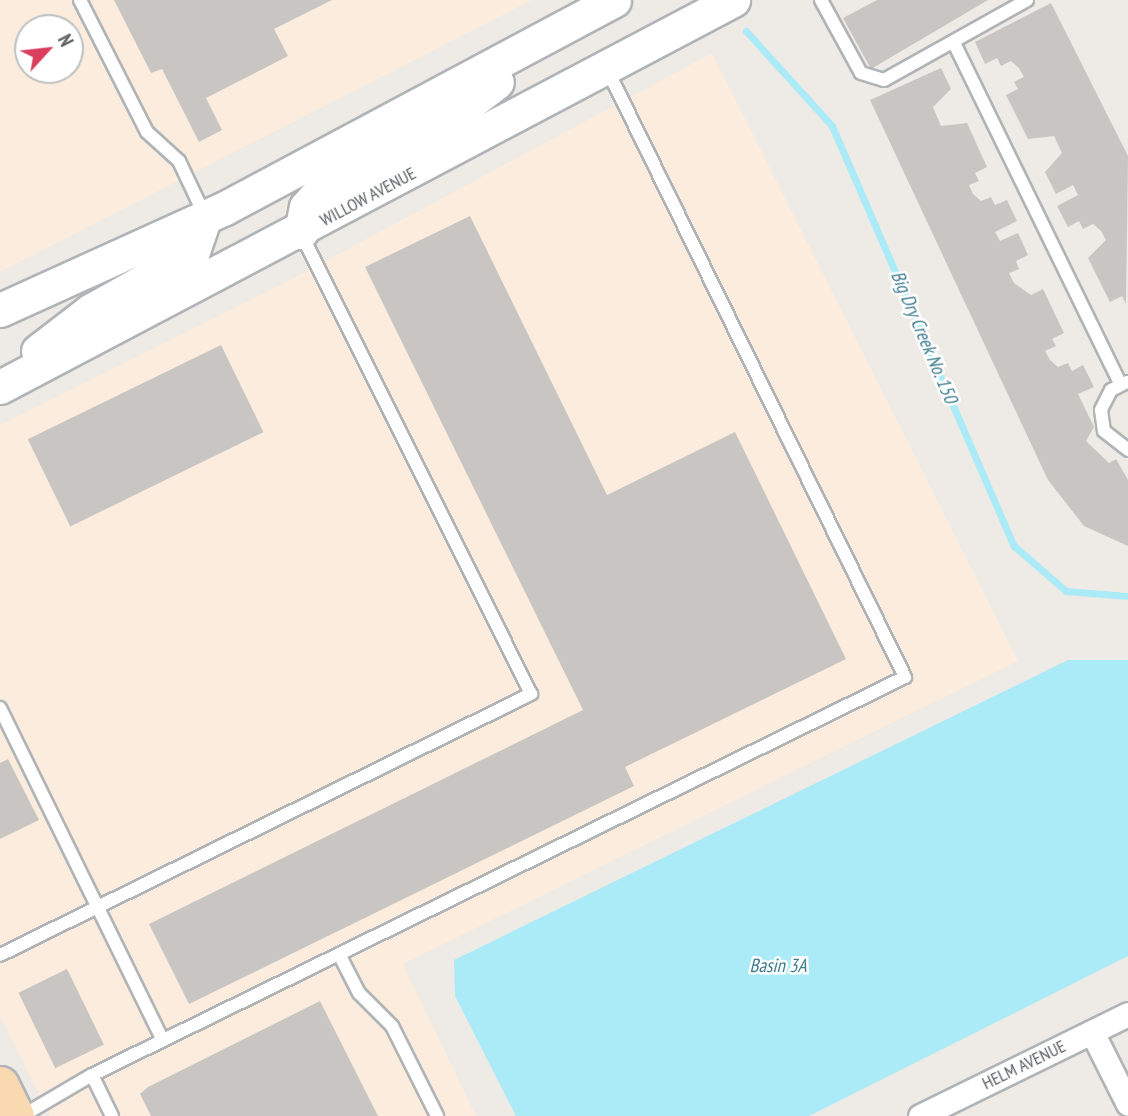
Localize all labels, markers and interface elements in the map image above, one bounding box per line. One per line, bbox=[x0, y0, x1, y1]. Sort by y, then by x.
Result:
north arrow bbox=[14, 14, 84, 84]
text: N bbox=[53, 30, 79, 50]
street label: WILLOW AVENUE bbox=[316, 163, 420, 231]
water label: Big Dry Creek No. 150 bbox=[885, 266, 963, 408]
water label: Basin 3A bbox=[750, 955, 806, 977]
street label: HELM AVENUE bbox=[978, 1035, 1070, 1095]

